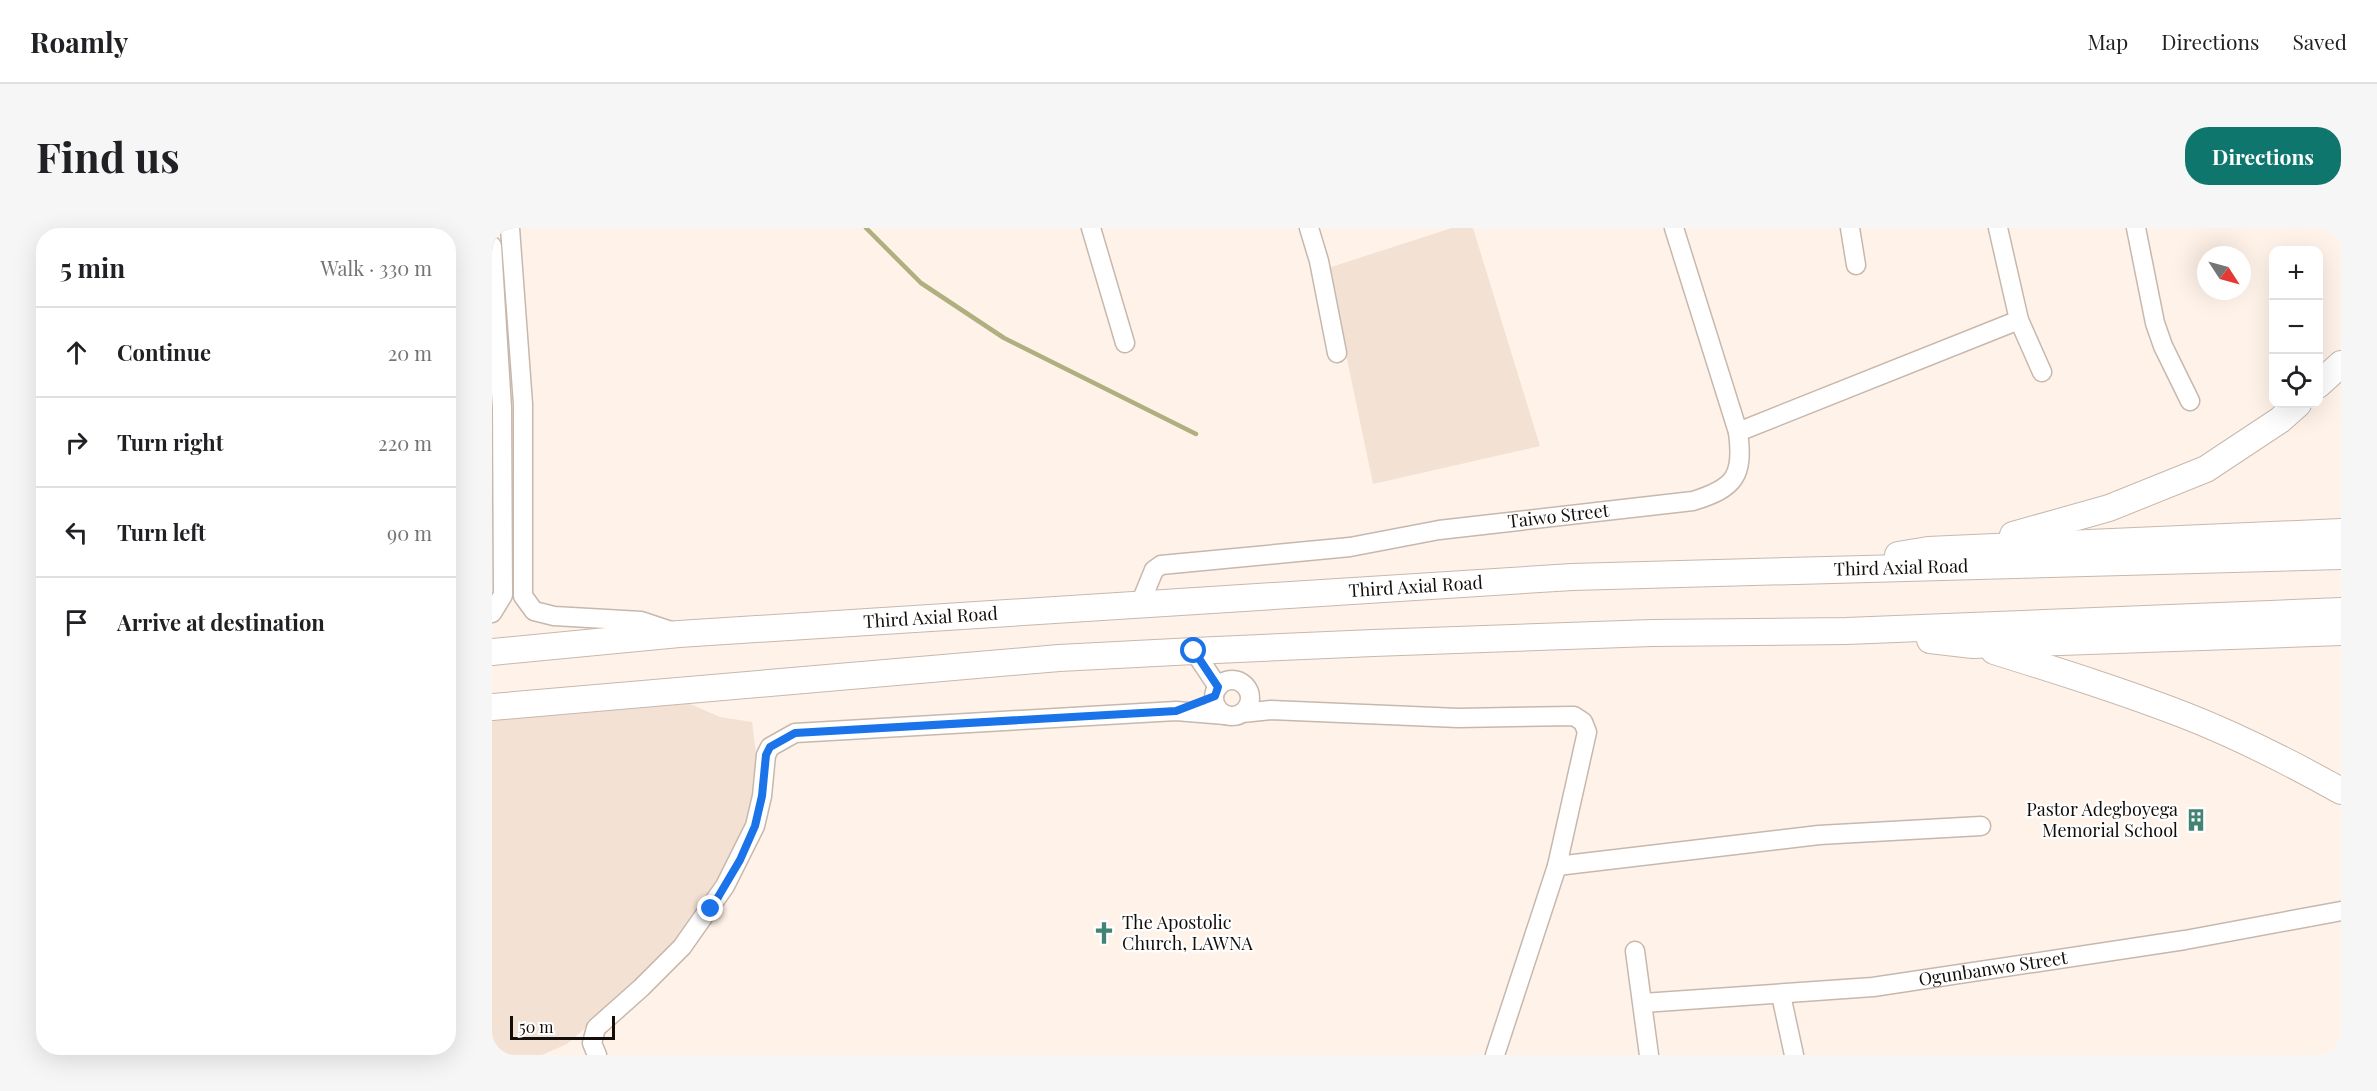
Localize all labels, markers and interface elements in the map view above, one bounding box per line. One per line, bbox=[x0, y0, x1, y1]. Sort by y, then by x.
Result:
text: Roamly bbox=[30, 23, 128, 60]
text: Map bbox=[2087, 27, 2128, 55]
text: Directions bbox=[2161, 27, 2259, 55]
text: Saved bbox=[2292, 27, 2347, 55]
button: Directions bbox=[2185, 127, 2341, 185]
text: Find us bbox=[36, 128, 180, 184]
north arrow bbox=[2197, 246, 2251, 300]
map controls bbox=[2269, 246, 2323, 408]
button: + bbox=[2269, 246, 2323, 300]
text: 5 min bbox=[60, 250, 125, 285]
text: Walk · 330 m bbox=[320, 254, 432, 281]
button: − bbox=[2269, 300, 2323, 354]
icon: ahead bbox=[60, 336, 93, 369]
text: Continue bbox=[117, 337, 211, 367]
text: 20 m bbox=[388, 339, 432, 366]
button: locate bbox=[2269, 354, 2323, 408]
icon: right bbox=[60, 426, 93, 459]
text: Turn right bbox=[117, 427, 223, 457]
text: 220 m bbox=[378, 429, 432, 456]
street label: Taiwo Street bbox=[1506, 498, 1611, 533]
icon: left bbox=[60, 516, 93, 549]
text: Turn left bbox=[117, 517, 206, 547]
text: 90 m bbox=[387, 519, 432, 546]
street label: Third Axial Road bbox=[1834, 553, 1969, 581]
street label: Third Axial Road bbox=[1348, 570, 1484, 602]
street label: Third Axial Road bbox=[863, 601, 999, 633]
icon: arrive bbox=[60, 606, 93, 639]
text: Arrive at destination bbox=[117, 607, 325, 637]
route start bbox=[1180, 637, 1206, 663]
place label: Pastor Adegboyega Memorial School bbox=[2026, 797, 2178, 842]
building icon: Pastor Adegboyega Memorial School bbox=[2183, 807, 2209, 833]
route end bbox=[697, 895, 723, 921]
place label: The Apostolic Church, LAWNA bbox=[1122, 910, 1254, 955]
church icon: The Apostolic Church, LAWNA bbox=[1091, 920, 1117, 946]
street label: Ogunbanwo Street bbox=[1917, 945, 2070, 991]
scale bar bbox=[510, 1013, 615, 1040]
text: 50 m bbox=[519, 1016, 553, 1037]

